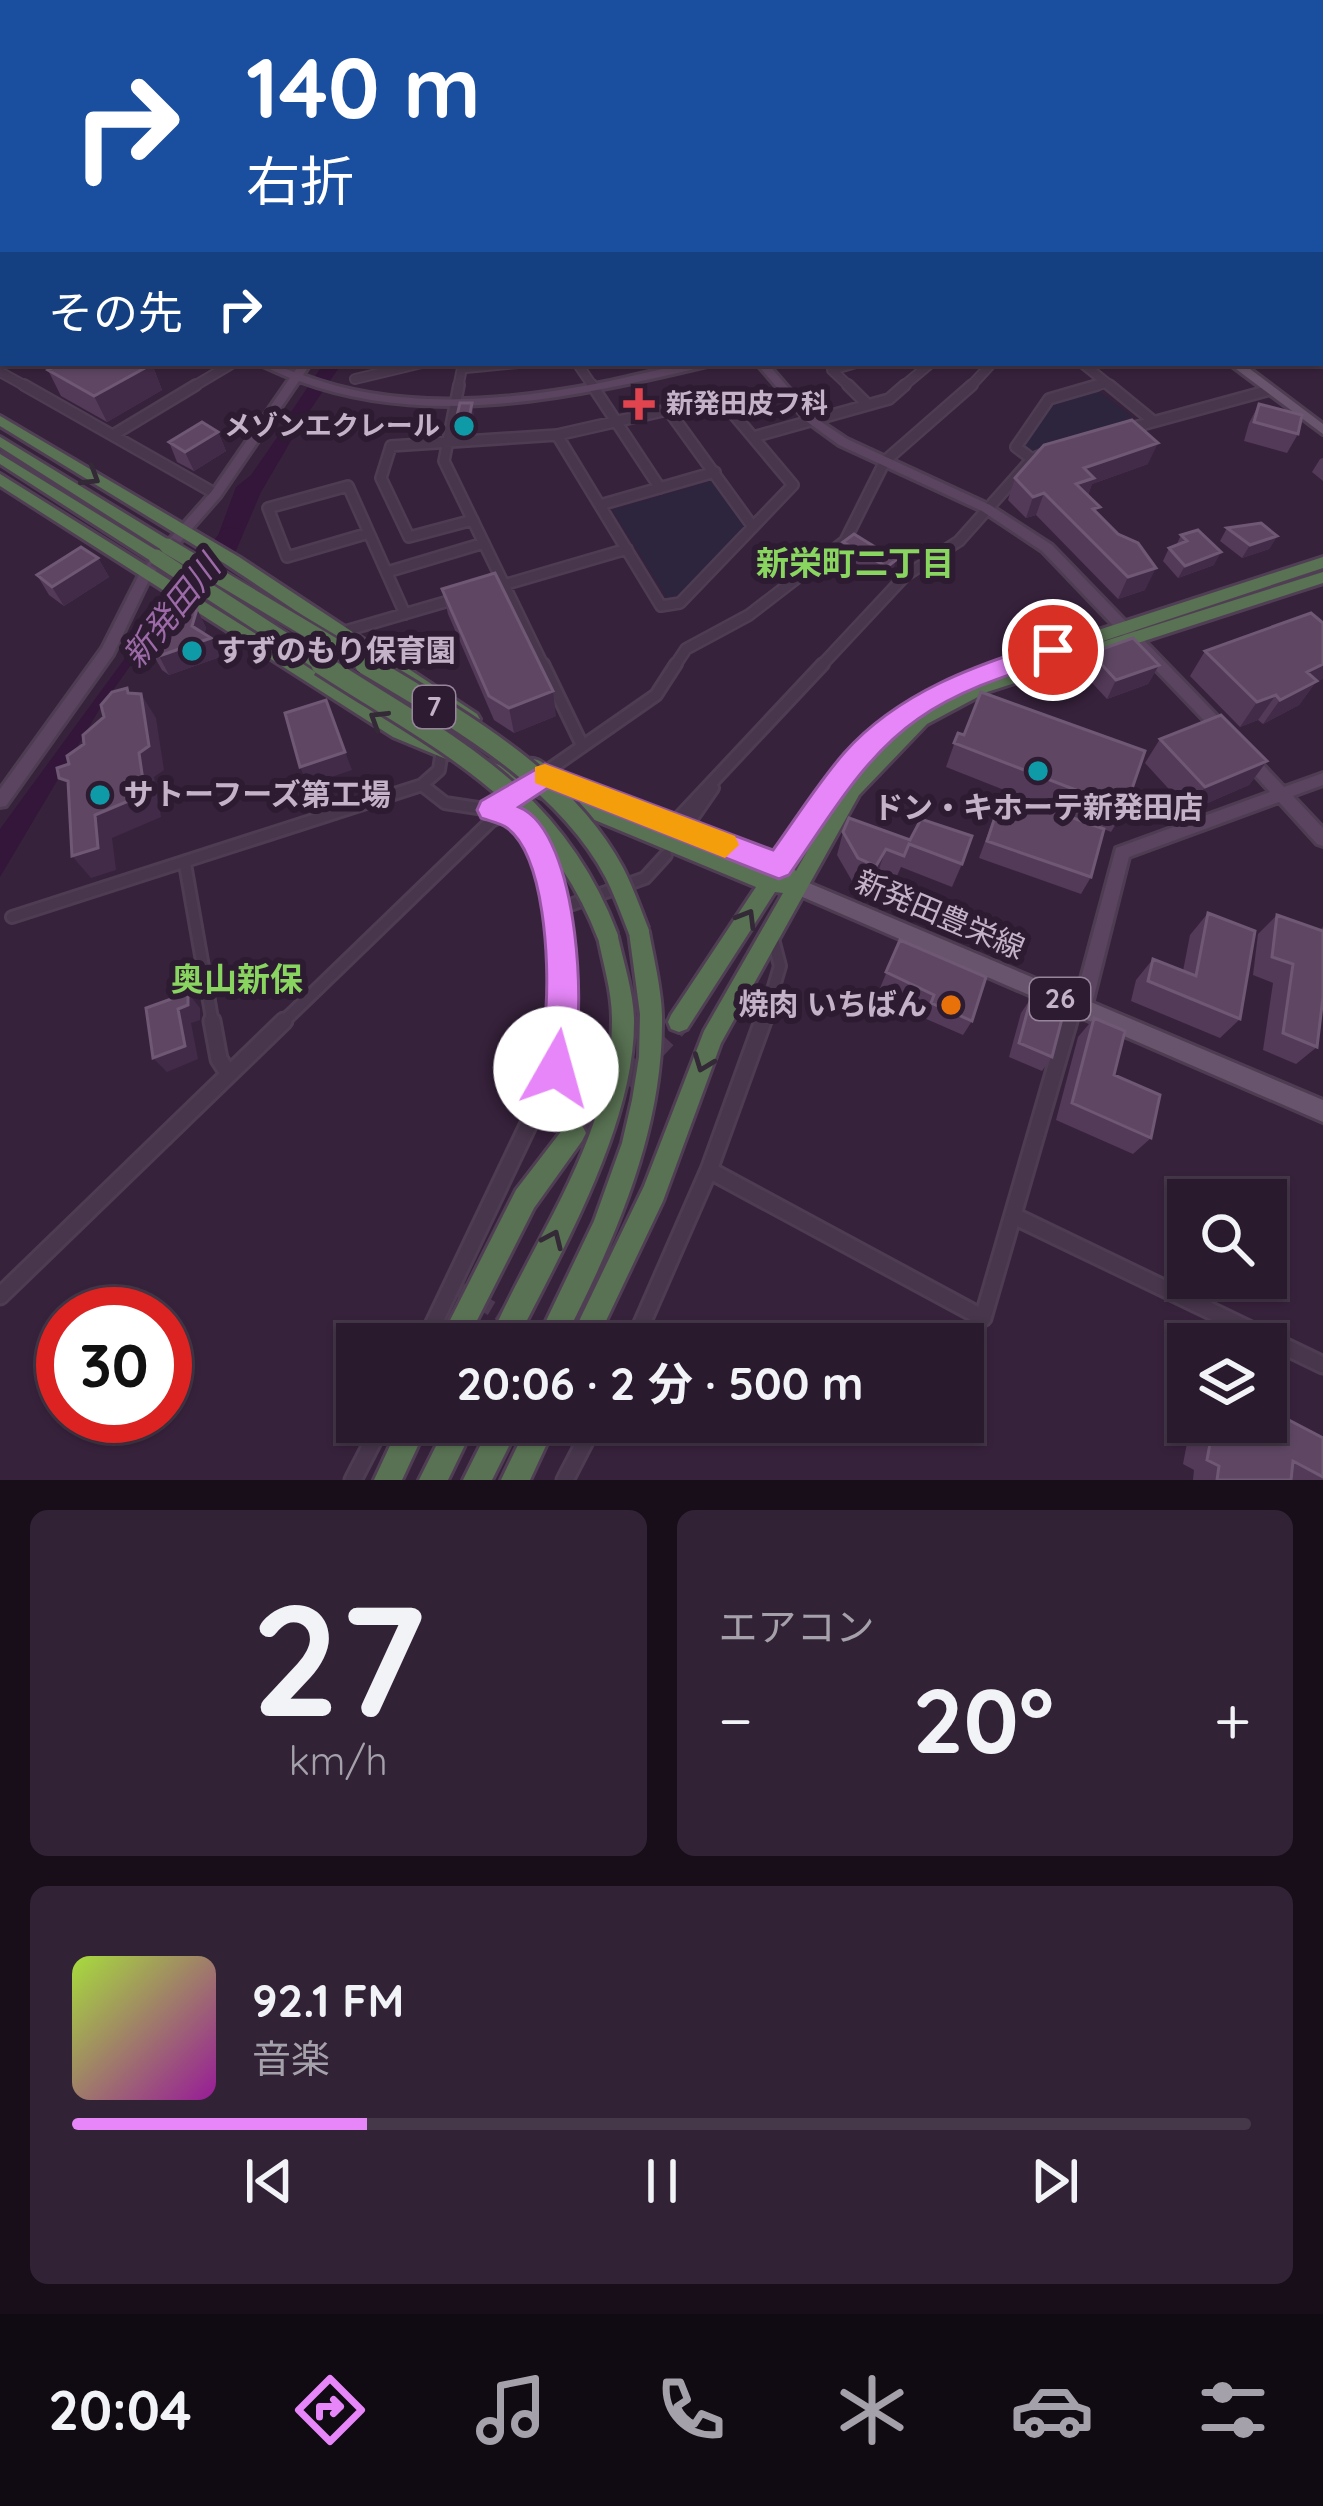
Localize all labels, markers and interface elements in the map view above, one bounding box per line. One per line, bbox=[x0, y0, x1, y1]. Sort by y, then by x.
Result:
text: 140 m bbox=[246, 34, 481, 139]
icon: right bbox=[48, 48, 204, 204]
text: 右折 bbox=[246, 147, 354, 215]
icon: right bbox=[207, 276, 273, 342]
text: その先 bbox=[48, 284, 183, 340]
place label: 新発田皮フ科 bbox=[666, 386, 828, 420]
marker: 新発田皮フ科 bbox=[623, 388, 655, 420]
place label: メゾンエクレール bbox=[224, 408, 440, 442]
marker: メゾンエクレール bbox=[451, 413, 477, 439]
one-way arrow bbox=[78, 463, 100, 485]
district label: 新栄町二丁目 bbox=[756, 542, 954, 583]
water label: 新発田川 bbox=[113, 544, 230, 675]
pin bbox=[1002, 599, 1104, 701]
icon: arrive bbox=[1020, 617, 1086, 683]
place label: すずのもり保育園 bbox=[216, 631, 456, 669]
marker: すずのもり保育園 bbox=[179, 638, 205, 664]
road number: 7 bbox=[413, 686, 455, 728]
one-way arrow bbox=[369, 711, 391, 734]
marker: ドン・キホーテ新発田店 bbox=[1025, 758, 1051, 784]
place label: サトーフーズ第工場 bbox=[124, 775, 391, 813]
marker: サトーフーズ第工場 bbox=[87, 782, 113, 808]
place label: ドン・キホーテ新発田店 bbox=[873, 788, 1203, 826]
street label: 新発田豊栄線 bbox=[850, 861, 1031, 967]
one-way arrow bbox=[733, 909, 755, 931]
district label: 奥山新保 bbox=[171, 958, 303, 999]
road number: 26 bbox=[1030, 978, 1090, 1020]
place label: 焼肉 いちばん bbox=[739, 985, 927, 1023]
marker: 焼肉 いちばん bbox=[938, 992, 964, 1018]
position arrow bbox=[493, 1006, 619, 1132]
one-way arrow bbox=[692, 1052, 717, 1073]
map controls bbox=[1167, 1179, 1287, 1443]
button: search bbox=[1167, 1179, 1287, 1299]
one-way arrow bbox=[539, 1230, 563, 1251]
speed limit sign: 30 bbox=[36, 1287, 192, 1443]
button: layers bbox=[1167, 1323, 1287, 1443]
text: 20:06 · 2 分 · 500 m bbox=[457, 1355, 863, 1411]
text: 27 bbox=[251, 1560, 425, 1755]
text: エアコン bbox=[719, 1602, 875, 1651]
text: 20° bbox=[912, 1663, 1054, 1776]
text: − bbox=[719, 1678, 753, 1761]
text: + bbox=[1214, 1678, 1251, 1761]
text: km/h bbox=[289, 1736, 388, 1785]
text: 92.1 FM bbox=[252, 1972, 404, 2028]
text: 音楽 bbox=[252, 2034, 330, 2083]
icon: previous bbox=[236, 2148, 302, 2214]
icon: pause bbox=[629, 2148, 695, 2214]
icon: next bbox=[1022, 2148, 1088, 2214]
icon: directions bbox=[288, 2368, 372, 2452]
icon: music bbox=[469, 2368, 553, 2452]
icon: phone bbox=[649, 2368, 733, 2452]
icon: climate bbox=[830, 2368, 914, 2452]
icon: car bbox=[1010, 2368, 1094, 2452]
icon: filters bbox=[1191, 2368, 1275, 2452]
text: 20:04 bbox=[48, 2376, 192, 2444]

